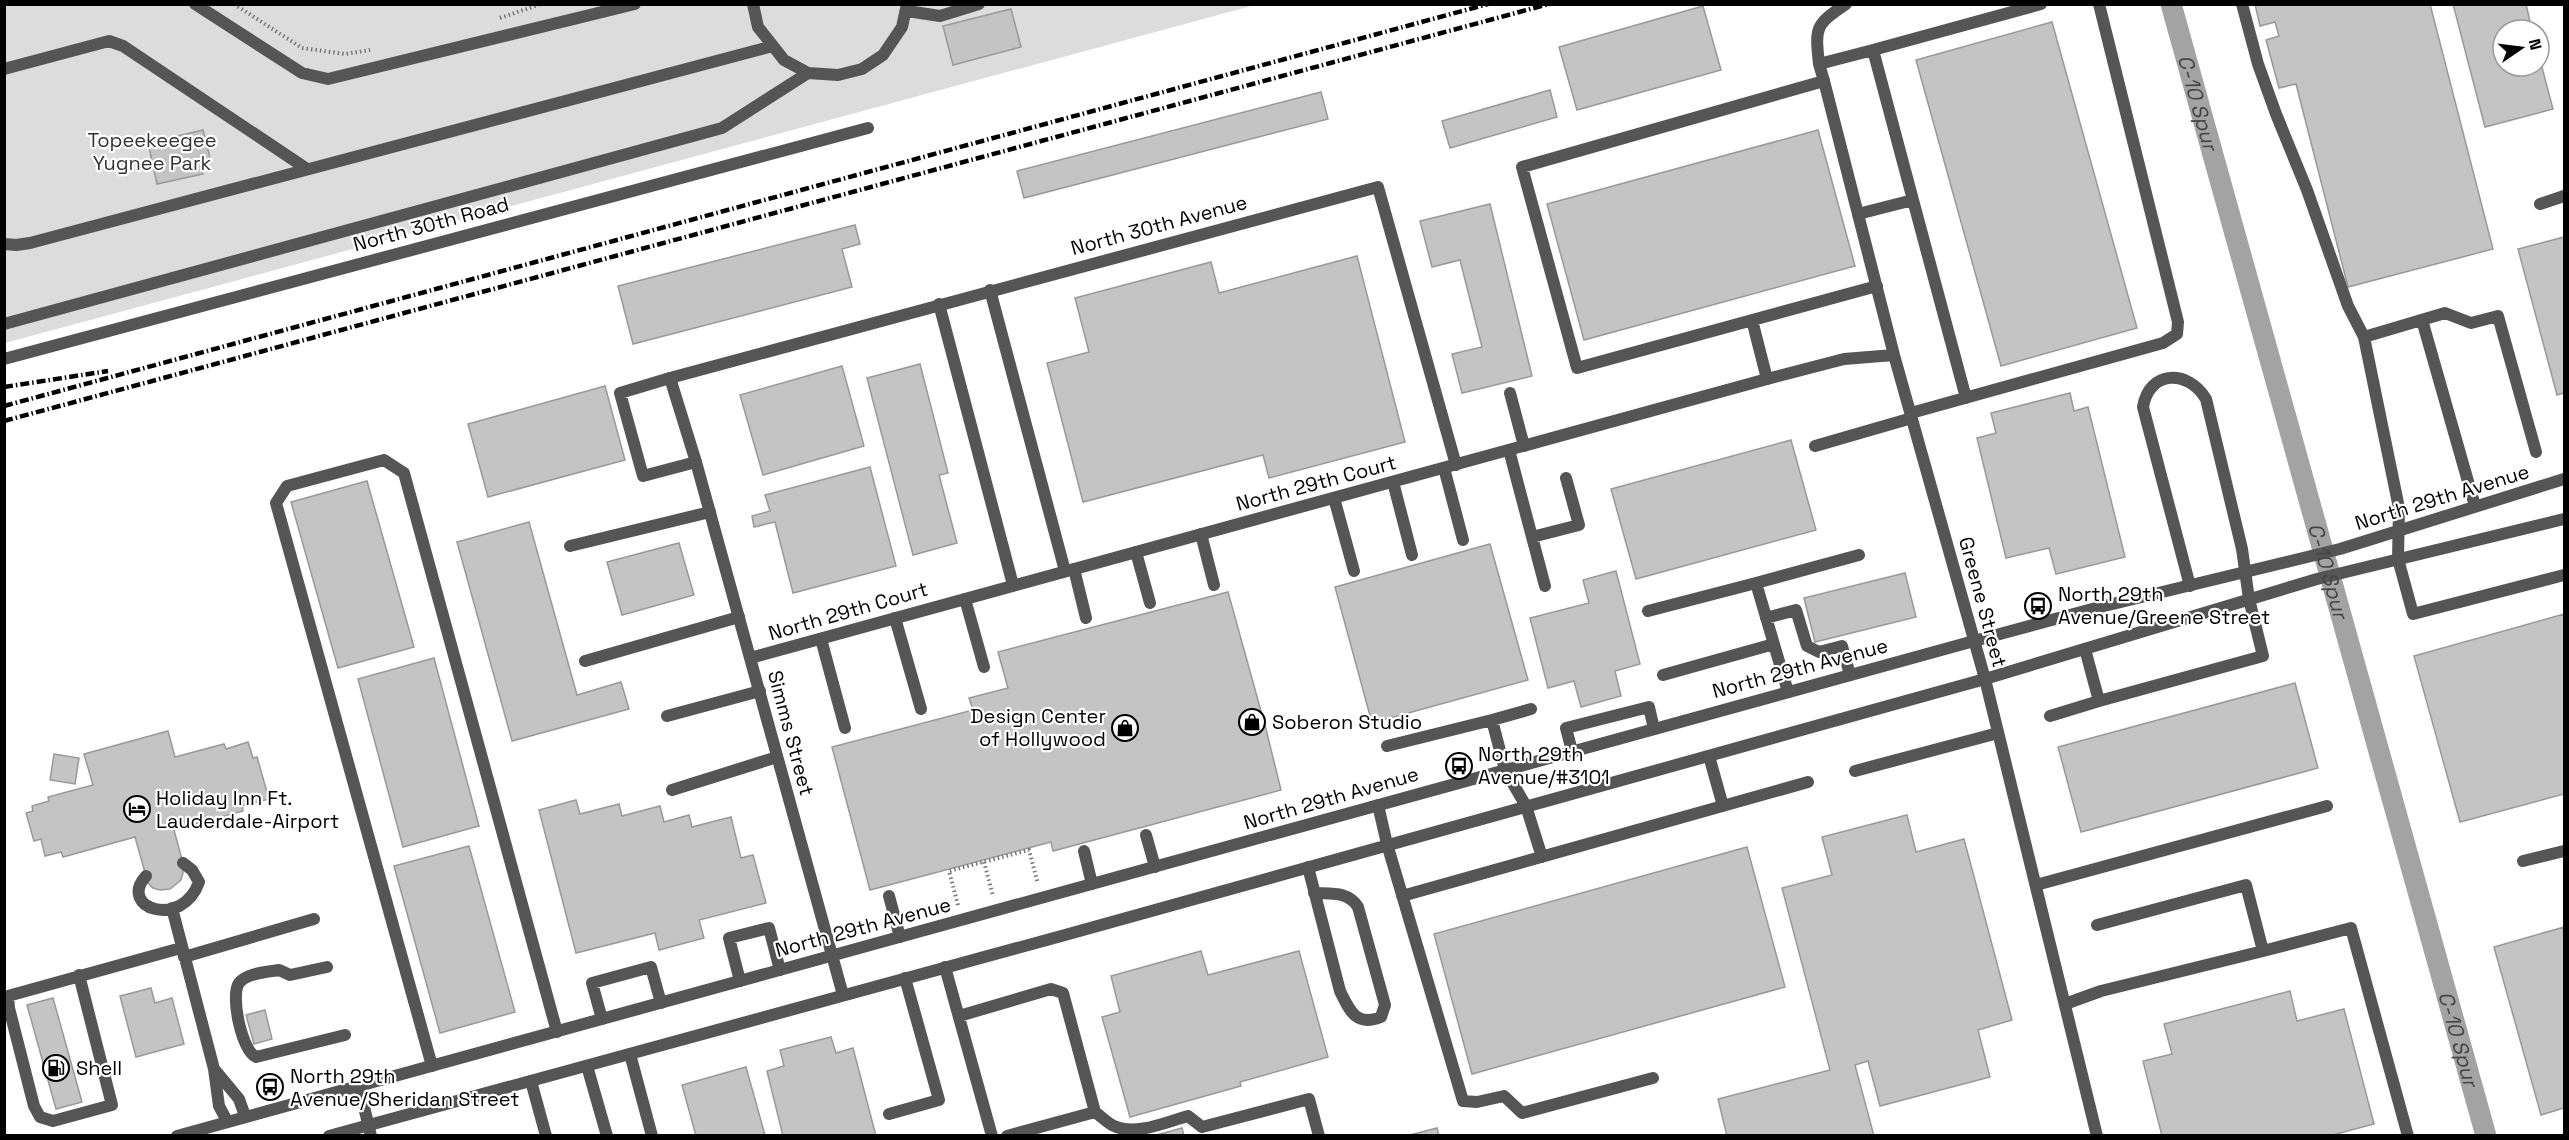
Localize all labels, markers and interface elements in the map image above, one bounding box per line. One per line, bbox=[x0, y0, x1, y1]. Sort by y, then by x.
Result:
north arrow bbox=[2491, 18, 2551, 78]
text: N bbox=[2524, 37, 2547, 52]
water label: C-10 Spur bbox=[2172, 52, 2225, 155]
park label: Topeekeegee Yugnee Park bbox=[87, 127, 217, 176]
street label: North 30th Avenue bbox=[1068, 189, 1250, 261]
street label: North 30th Road bbox=[350, 191, 512, 257]
street label: North 29th Court bbox=[1233, 449, 1399, 517]
street label: North 29th Avenue bbox=[2352, 458, 2532, 536]
water label: C-10 Spur bbox=[2303, 520, 2355, 623]
street label: Greene Street bbox=[1953, 534, 2013, 670]
street label: North 29th Court bbox=[765, 576, 931, 646]
place label: North 29th Avenue/Greene Street bbox=[2058, 581, 2270, 630]
bus stop icon: North 29th Avenue/Greene Street bbox=[2023, 591, 2053, 621]
street label: North 29th Avenue bbox=[1709, 632, 1891, 704]
street label: Simms Street bbox=[762, 668, 820, 798]
place label: Design Center of Hollywood bbox=[970, 703, 1106, 752]
shop icon: Soberon Studio bbox=[1237, 707, 1267, 737]
place label: Soberon Studio bbox=[1272, 709, 1422, 735]
shop icon: Design Center of Hollywood bbox=[1110, 713, 1140, 743]
place label: North 29th Avenue/#3101 bbox=[1478, 741, 1610, 790]
bus stop icon: North 29th Avenue/#3101 bbox=[1444, 751, 1474, 781]
street label: North 29th Avenue bbox=[1240, 761, 1422, 835]
place label: Holiday Inn Ft. Lauderdale-Airport bbox=[156, 785, 339, 834]
hotel icon: Holiday Inn Ft. Lauderdale-Airport bbox=[122, 794, 152, 824]
street label: North 29th Avenue bbox=[772, 891, 954, 963]
water label: C-10 Spur bbox=[2433, 988, 2486, 1091]
fuel station icon: Shell bbox=[41, 1053, 71, 1083]
place label: Shell bbox=[76, 1055, 122, 1081]
place label: North 29th Avenue/Sheridan Street bbox=[290, 1063, 519, 1112]
bus stop icon: North 29th Avenue/Sheridan Street bbox=[255, 1072, 285, 1102]

